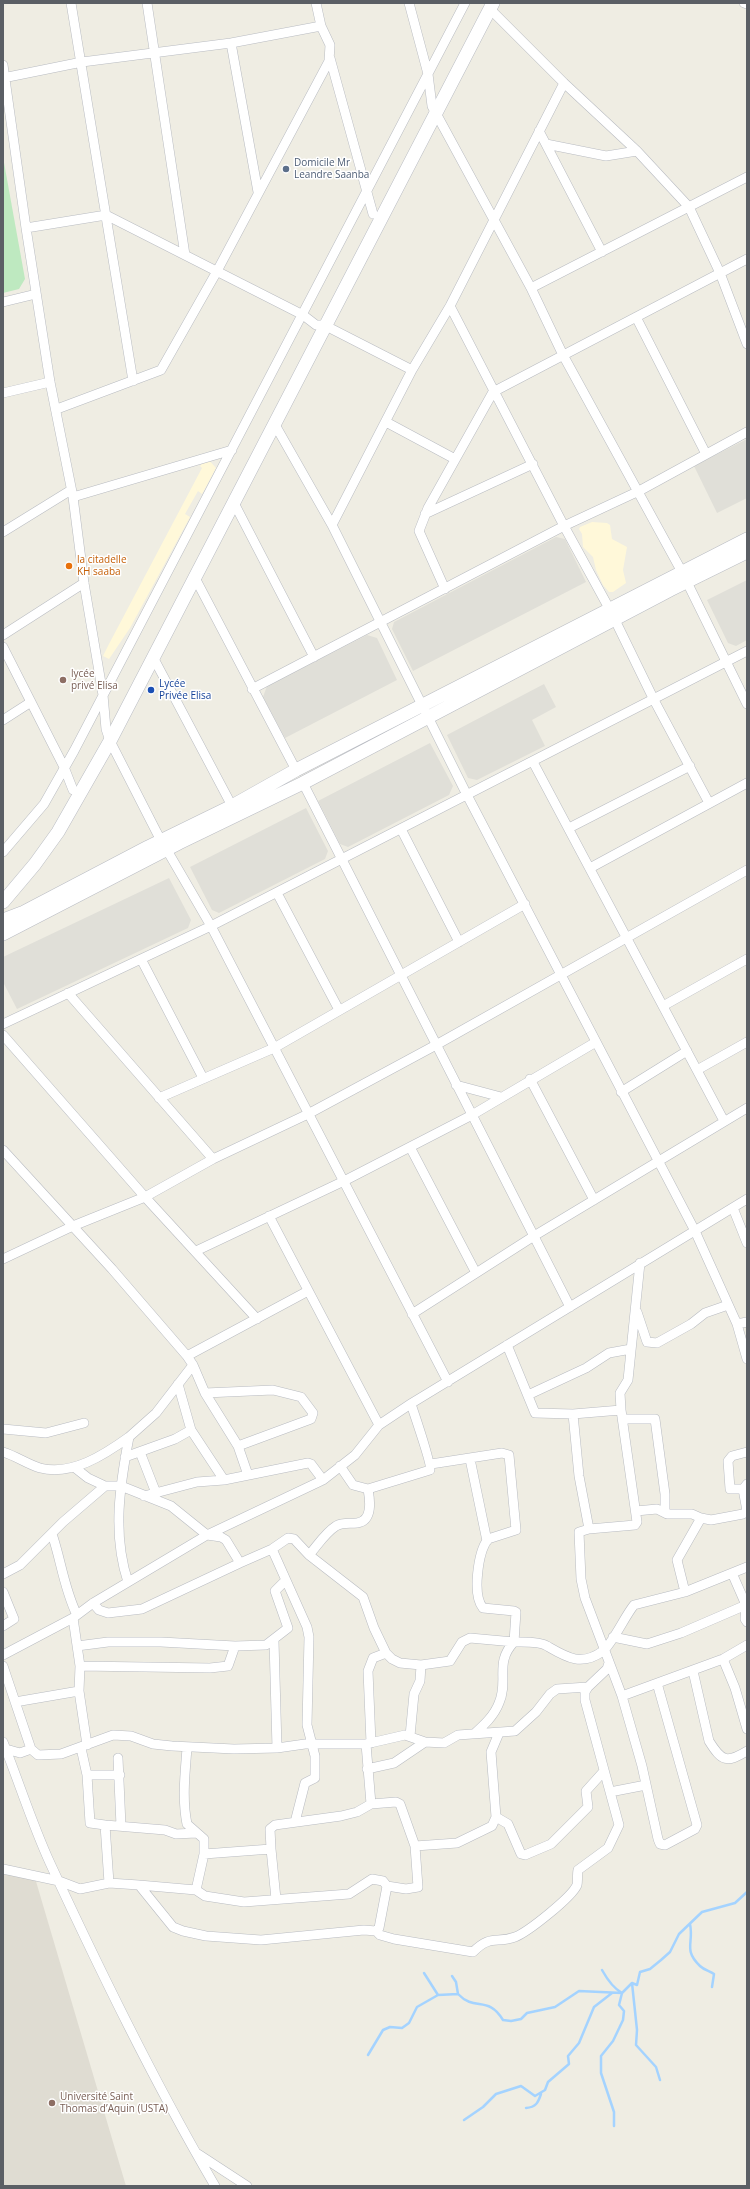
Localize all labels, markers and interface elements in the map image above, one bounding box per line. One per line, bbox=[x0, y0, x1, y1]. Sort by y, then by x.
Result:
place label: Domicile Mr Leandre Saanba bbox=[294, 157, 369, 180]
marker: Domicile Mr Leandre Saanba bbox=[281, 164, 291, 174]
place label: la citadelle KH saaba bbox=[77, 554, 127, 578]
marker: la citadelle KH saaba bbox=[64, 561, 74, 571]
place label: lycée privé Elisa bbox=[71, 668, 118, 692]
marker: lycée privé Elisa bbox=[58, 675, 68, 685]
place label: Lycée Privée Elisa bbox=[159, 678, 211, 702]
marker: Lycée Privée Elisa bbox=[146, 685, 156, 695]
place label: Université Saint Thomas d’Aquin (USTA) bbox=[60, 2091, 168, 2114]
marker: Université Saint Thomas d’Aquin (USTA) bbox=[47, 2098, 57, 2108]

